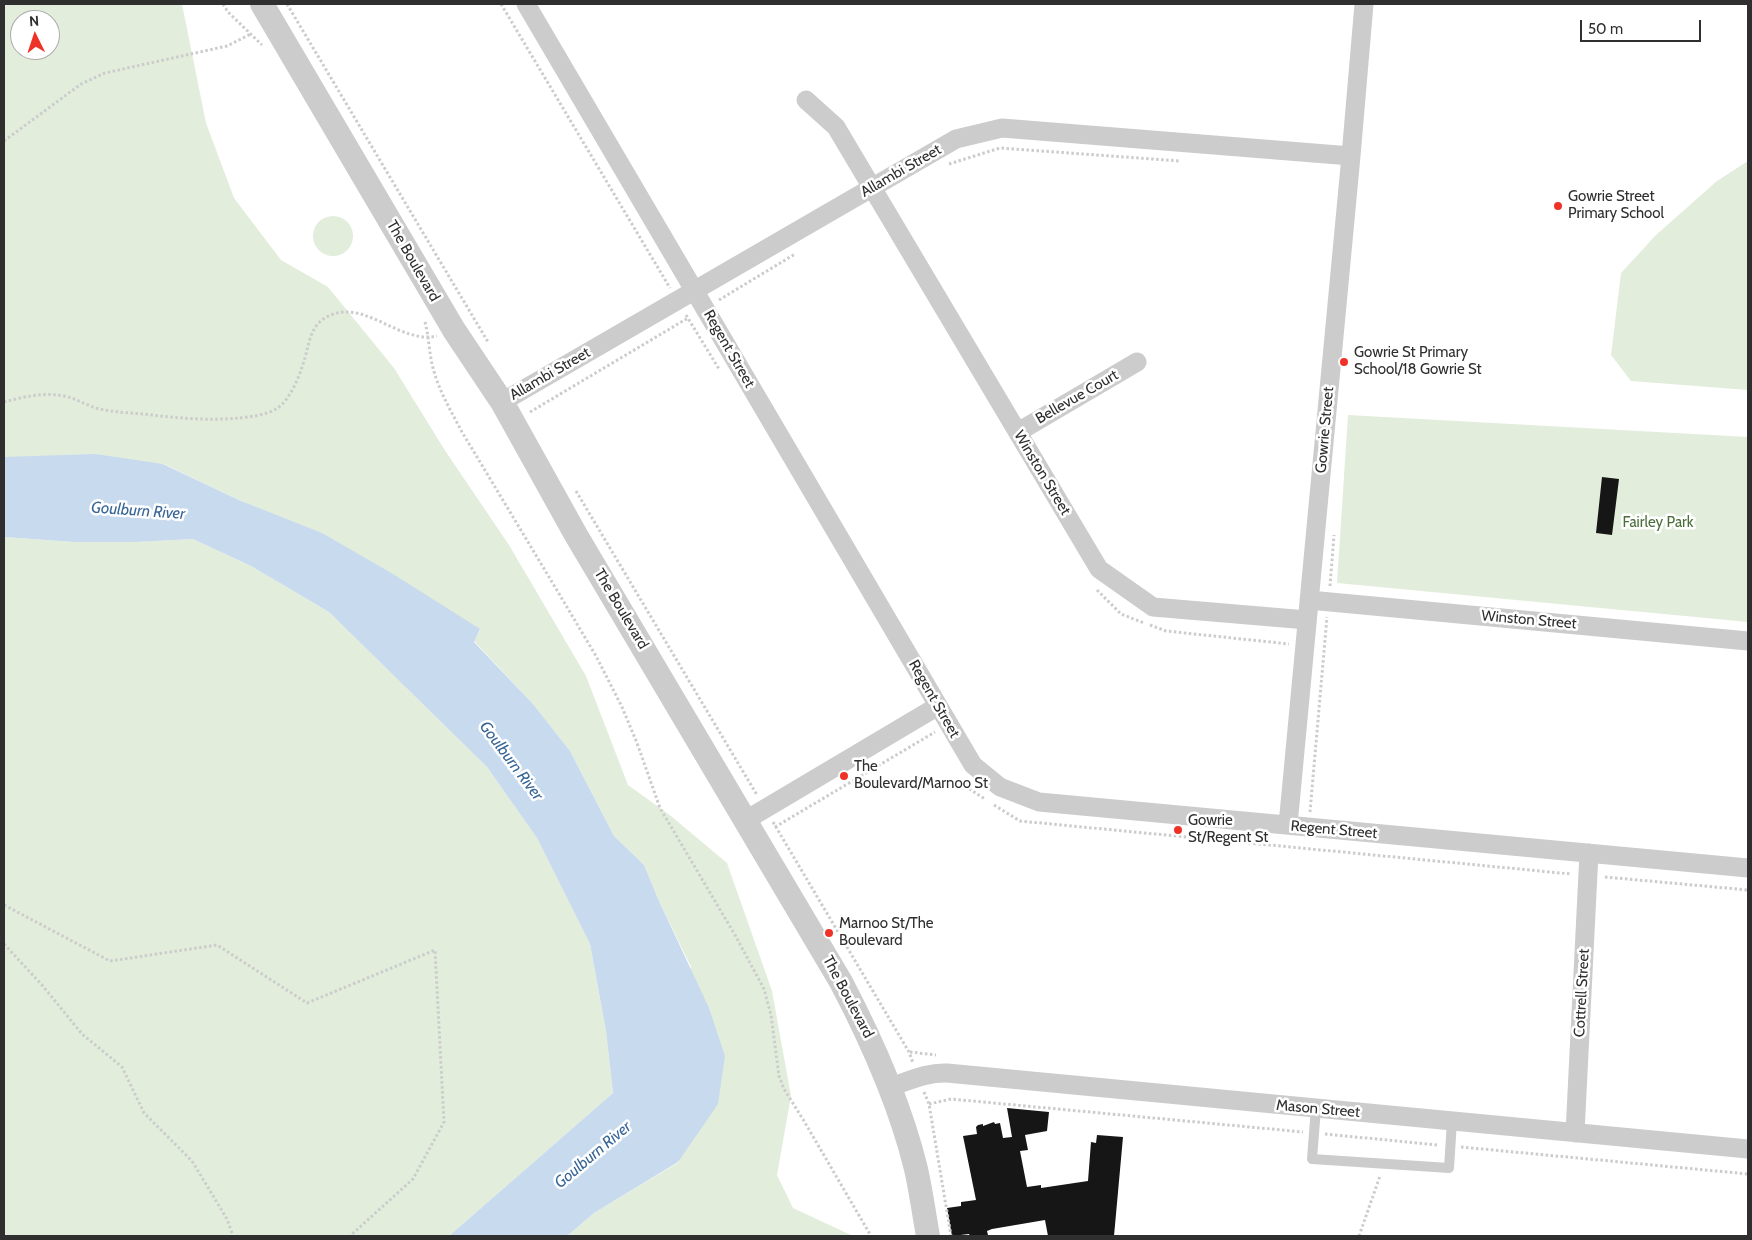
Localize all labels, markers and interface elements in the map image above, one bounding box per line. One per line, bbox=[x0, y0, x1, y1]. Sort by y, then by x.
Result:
north arrow bbox=[10, 10, 60, 60]
scale bar bbox=[1582, 10, 1703, 42]
text: N bbox=[28, 12, 40, 30]
text: 50 m bbox=[1588, 20, 1623, 38]
street label: Allambi Street bbox=[858, 141, 944, 201]
place label: Gowrie Street Primary School bbox=[1568, 188, 1664, 223]
marker: Gowrie Street Primary School bbox=[1552, 200, 1564, 212]
street label: The Boulevard bbox=[383, 217, 443, 305]
street label: Regent Street bbox=[699, 307, 759, 391]
street label: Allambi Street bbox=[507, 344, 593, 404]
place label: Gowrie St Primary School/18 Gowrie St bbox=[1354, 344, 1482, 379]
marker: Gowrie St Primary School/18 Gowrie St bbox=[1338, 356, 1350, 368]
street label: Bellevue Court bbox=[1032, 366, 1122, 428]
street label: Gowrie Street bbox=[1312, 386, 1338, 474]
street label: Winston Street bbox=[1010, 427, 1074, 519]
water label: Goulburn River bbox=[90, 498, 186, 524]
park label: Fairley Park bbox=[1622, 514, 1694, 532]
street label: The Boulevard bbox=[590, 566, 652, 652]
street label: Winston Street bbox=[1481, 607, 1577, 633]
street label: Regent Street bbox=[904, 657, 964, 741]
water label: Goulburn River bbox=[475, 718, 547, 804]
place label: The Boulevard/Marnoo St bbox=[854, 758, 988, 793]
marker: The Boulevard/Marnoo St bbox=[838, 770, 850, 782]
place label: Gowrie St/Regent St bbox=[1188, 812, 1268, 847]
street label: Regent Street bbox=[1290, 817, 1378, 843]
marker: Gowrie St/Regent St bbox=[1172, 824, 1184, 836]
place label: Marnoo St/The Boulevard bbox=[839, 915, 933, 950]
marker: Marnoo St/The Boulevard bbox=[823, 927, 835, 939]
street label: Cottrell Street bbox=[1571, 948, 1593, 1038]
street label: The Boulevard bbox=[819, 953, 877, 1041]
street label: Mason Street bbox=[1275, 1096, 1361, 1122]
water label: Goulburn River bbox=[551, 1117, 635, 1193]

